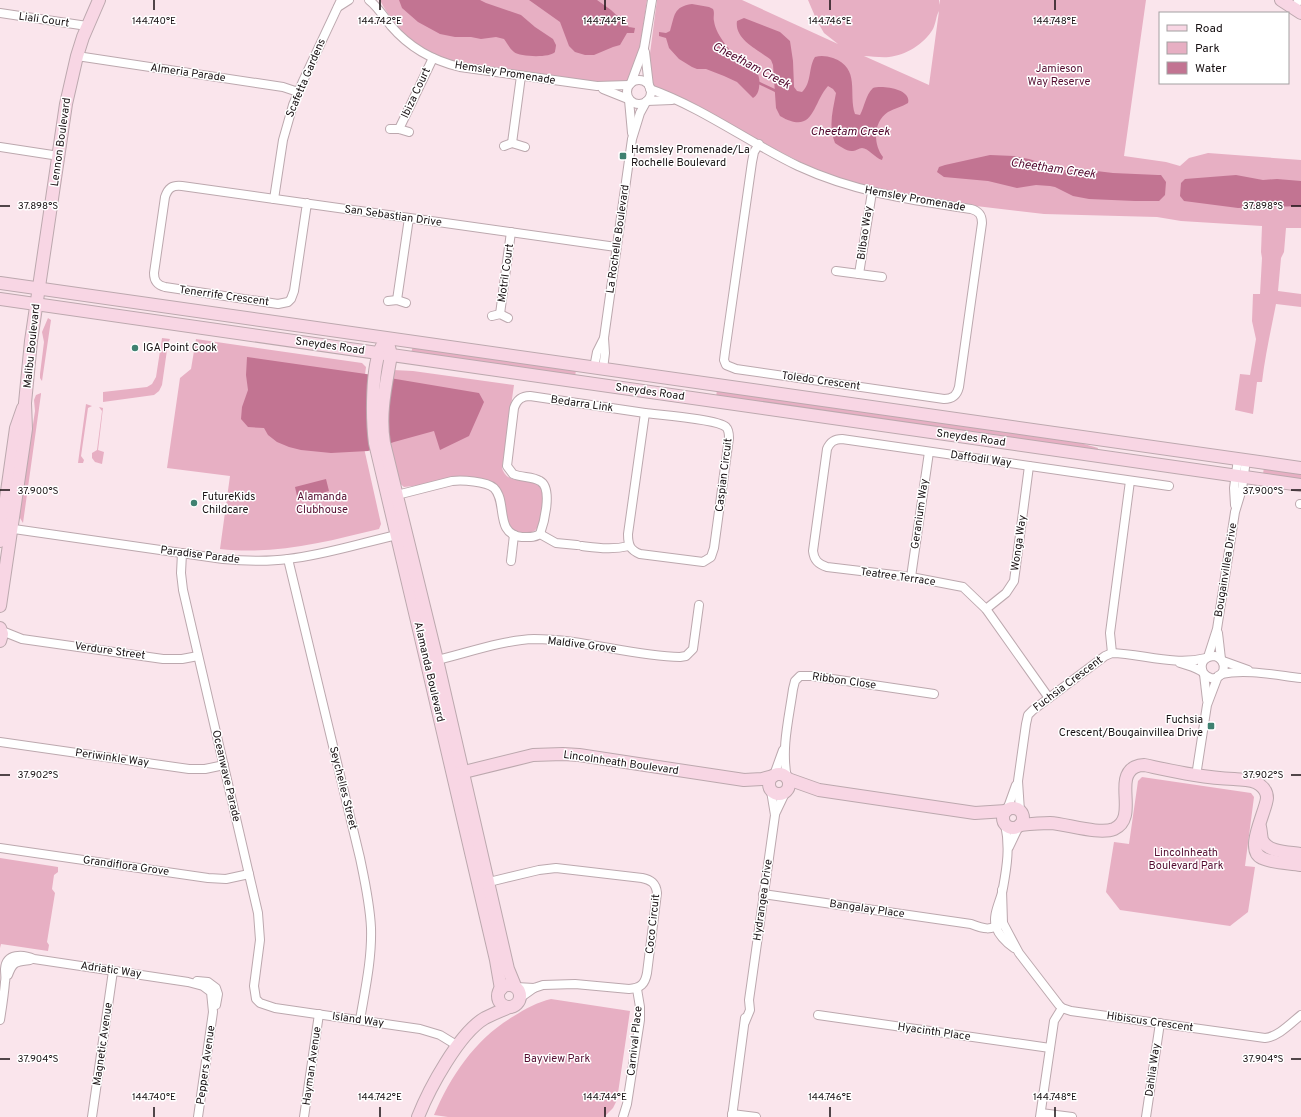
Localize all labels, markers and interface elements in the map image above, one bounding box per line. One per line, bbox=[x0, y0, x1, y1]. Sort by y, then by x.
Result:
street label: Liali Court bbox=[18, 10, 70, 30]
legend bbox=[1159, 12, 1289, 84]
text: 144.740°E bbox=[132, 15, 176, 28]
text: 144.742°E bbox=[358, 15, 402, 28]
text: 144.744°E bbox=[583, 15, 627, 28]
text: 144.746°E bbox=[808, 15, 852, 28]
text: 144.748°E bbox=[1033, 15, 1077, 28]
text: Road bbox=[1195, 21, 1223, 37]
street label: Scafetta Gardens bbox=[283, 36, 329, 120]
water label: Cheetham Creek bbox=[709, 39, 793, 94]
text: Park bbox=[1195, 41, 1220, 57]
street label: Hemsley Promenade bbox=[454, 58, 557, 88]
street label: Almeria Parade bbox=[149, 61, 227, 85]
text: Water bbox=[1195, 61, 1227, 77]
park label: Jamieson Way Reserve bbox=[1028, 62, 1091, 89]
street label: Ibiza Court bbox=[398, 65, 434, 121]
street label: Lennon Boulevard bbox=[48, 97, 74, 187]
water label: Cheetam Creek bbox=[810, 124, 891, 140]
place label: Hemsley Promenade/La Rochelle Boulevard bbox=[631, 143, 750, 170]
marker: Hemsley Promenade/La Rochelle Boulevard bbox=[618, 151, 628, 161]
water label: Cheetham Creek bbox=[1009, 155, 1098, 183]
street label: Hemsley Promenade bbox=[864, 183, 967, 215]
street label: La Rochelle Boulevard bbox=[603, 184, 633, 294]
text: 37.898°S bbox=[18, 200, 58, 213]
text: 37.898°S bbox=[1243, 200, 1283, 213]
street label: San Sebastian Drive bbox=[343, 202, 443, 230]
street label: Bilbao Way bbox=[854, 205, 876, 261]
street label: Motril Court bbox=[495, 243, 517, 303]
street label: Tenerrife Crescent bbox=[178, 283, 270, 309]
street label: Malibu Boulevard bbox=[21, 303, 43, 389]
street label: Sneydes Road bbox=[295, 334, 365, 358]
place label: IGA Point Cook bbox=[143, 341, 217, 355]
marker: IGA Point Cook bbox=[130, 343, 140, 353]
street label: Toledo Crescent bbox=[781, 369, 861, 393]
street label: Sneydes Road bbox=[615, 380, 685, 404]
street label: Bedarra Link bbox=[550, 393, 614, 415]
street label: Sneydes Road bbox=[936, 426, 1006, 450]
street label: Caspian Circuit bbox=[713, 437, 735, 513]
street label: Daffodil Way bbox=[950, 448, 1013, 470]
street label: Geranium Way bbox=[908, 478, 932, 550]
text: 37.900°S bbox=[17, 485, 59, 498]
text: 37.900°S bbox=[1242, 485, 1284, 498]
place label: FutureKids Childcare bbox=[202, 490, 255, 517]
park label: Alamanda Clubhouse bbox=[296, 490, 348, 517]
marker: FutureKids Childcare bbox=[189, 498, 199, 508]
street label: Wonga Way bbox=[1008, 514, 1030, 572]
street label: Bougainvillea Drive bbox=[1212, 522, 1240, 618]
street label: Paradise Parade bbox=[159, 543, 241, 567]
street label: Teatree Terrace bbox=[859, 565, 937, 589]
street label: Alamanda Boulevard bbox=[411, 621, 447, 723]
street label: Maldive Grove bbox=[547, 634, 617, 656]
street label: Verdure Street bbox=[74, 639, 146, 663]
street label: Fuchsia Crescent bbox=[1030, 653, 1106, 715]
street label: Ribbon Close bbox=[811, 670, 877, 692]
place label: Fuchsia Crescent/Bougainvillea Drive bbox=[1059, 713, 1203, 740]
marker: Fuchsia Crescent/Bougainvillea Drive bbox=[1206, 721, 1216, 731]
street label: Oceanwave Parade bbox=[209, 729, 243, 823]
street label: Seychelles Street bbox=[326, 745, 360, 831]
street label: Periwinkle Way bbox=[74, 746, 150, 770]
street label: Lincolnheath Boulevard bbox=[562, 748, 680, 778]
text: 37.902°S bbox=[18, 769, 58, 782]
text: 37.902°S bbox=[1243, 769, 1283, 782]
park label: Lincolnheath Boulevard Park bbox=[1148, 846, 1224, 873]
street label: Grandiflora Grove bbox=[82, 853, 170, 879]
street label: Hydrangea Drive bbox=[750, 858, 776, 942]
street label: Coco Circuit bbox=[643, 893, 663, 955]
street label: Bangalay Place bbox=[828, 897, 906, 921]
street label: Adriatic Way bbox=[80, 959, 143, 981]
street label: Magnetic Avenue bbox=[90, 1001, 116, 1087]
street label: Carnival Place bbox=[624, 1005, 646, 1077]
street label: Island Way bbox=[331, 1009, 385, 1031]
street label: Hibiscus Crescent bbox=[1106, 1009, 1194, 1035]
street label: Hyacinth Place bbox=[897, 1020, 971, 1044]
street label: Peppers Avenue bbox=[194, 1024, 218, 1105]
street label: Hayman Avenue bbox=[300, 1026, 324, 1106]
street label: Dahlia Way bbox=[1142, 1042, 1164, 1098]
park label: Bayview Park bbox=[524, 1052, 590, 1066]
text: 37.904°S bbox=[18, 1053, 59, 1066]
text: 37.904°S bbox=[1243, 1053, 1284, 1066]
text: 144.740°E bbox=[132, 1091, 176, 1104]
text: 144.742°E bbox=[358, 1091, 402, 1104]
text: 144.744°E bbox=[583, 1091, 627, 1104]
text: 144.746°E bbox=[808, 1091, 852, 1104]
text: 144.748°E bbox=[1033, 1091, 1077, 1104]

